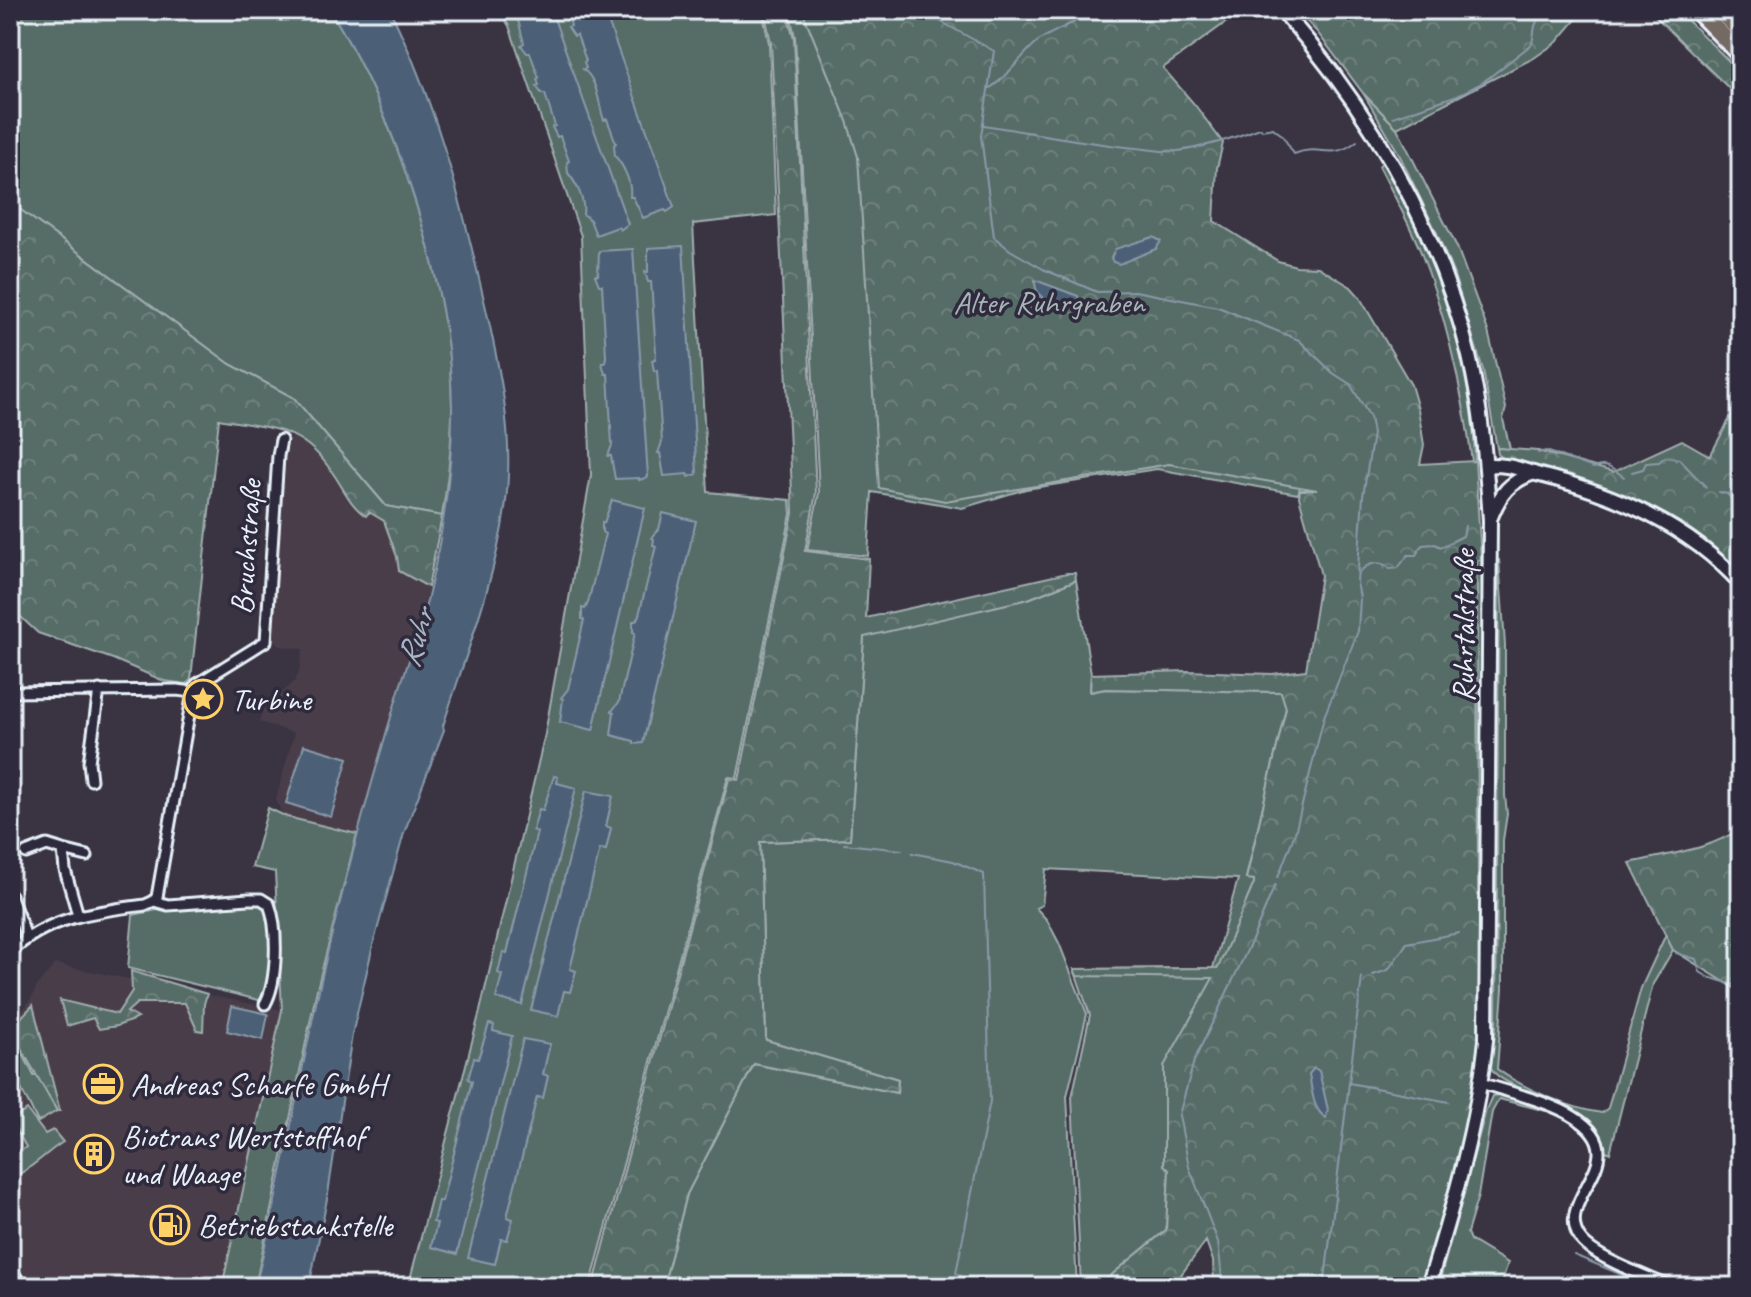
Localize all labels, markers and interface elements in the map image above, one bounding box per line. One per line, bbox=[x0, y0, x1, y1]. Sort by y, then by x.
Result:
park label: Alter Ruhrgraben bbox=[953, 282, 1146, 323]
street label: Bruchstraße bbox=[221, 476, 271, 616]
street label: Ruhrtalstraße bbox=[1443, 547, 1484, 702]
water label: Ruhr bbox=[386, 600, 445, 672]
place icon: Turbine bbox=[182, 678, 224, 720]
place label: Turbine bbox=[231, 679, 313, 720]
office icon: Andreas Scharfe GmbH bbox=[82, 1063, 124, 1105]
place label: Andreas Scharfe GmbH bbox=[131, 1064, 391, 1105]
place label: Biotrans Wertstoffhof und Waage bbox=[122, 1116, 371, 1194]
building icon: Biotrans Wertstoffhof und Waage bbox=[73, 1133, 115, 1175]
fuel station icon: Betriebstankstelle bbox=[149, 1204, 191, 1246]
place label: Betriebstankstelle bbox=[198, 1205, 395, 1246]

